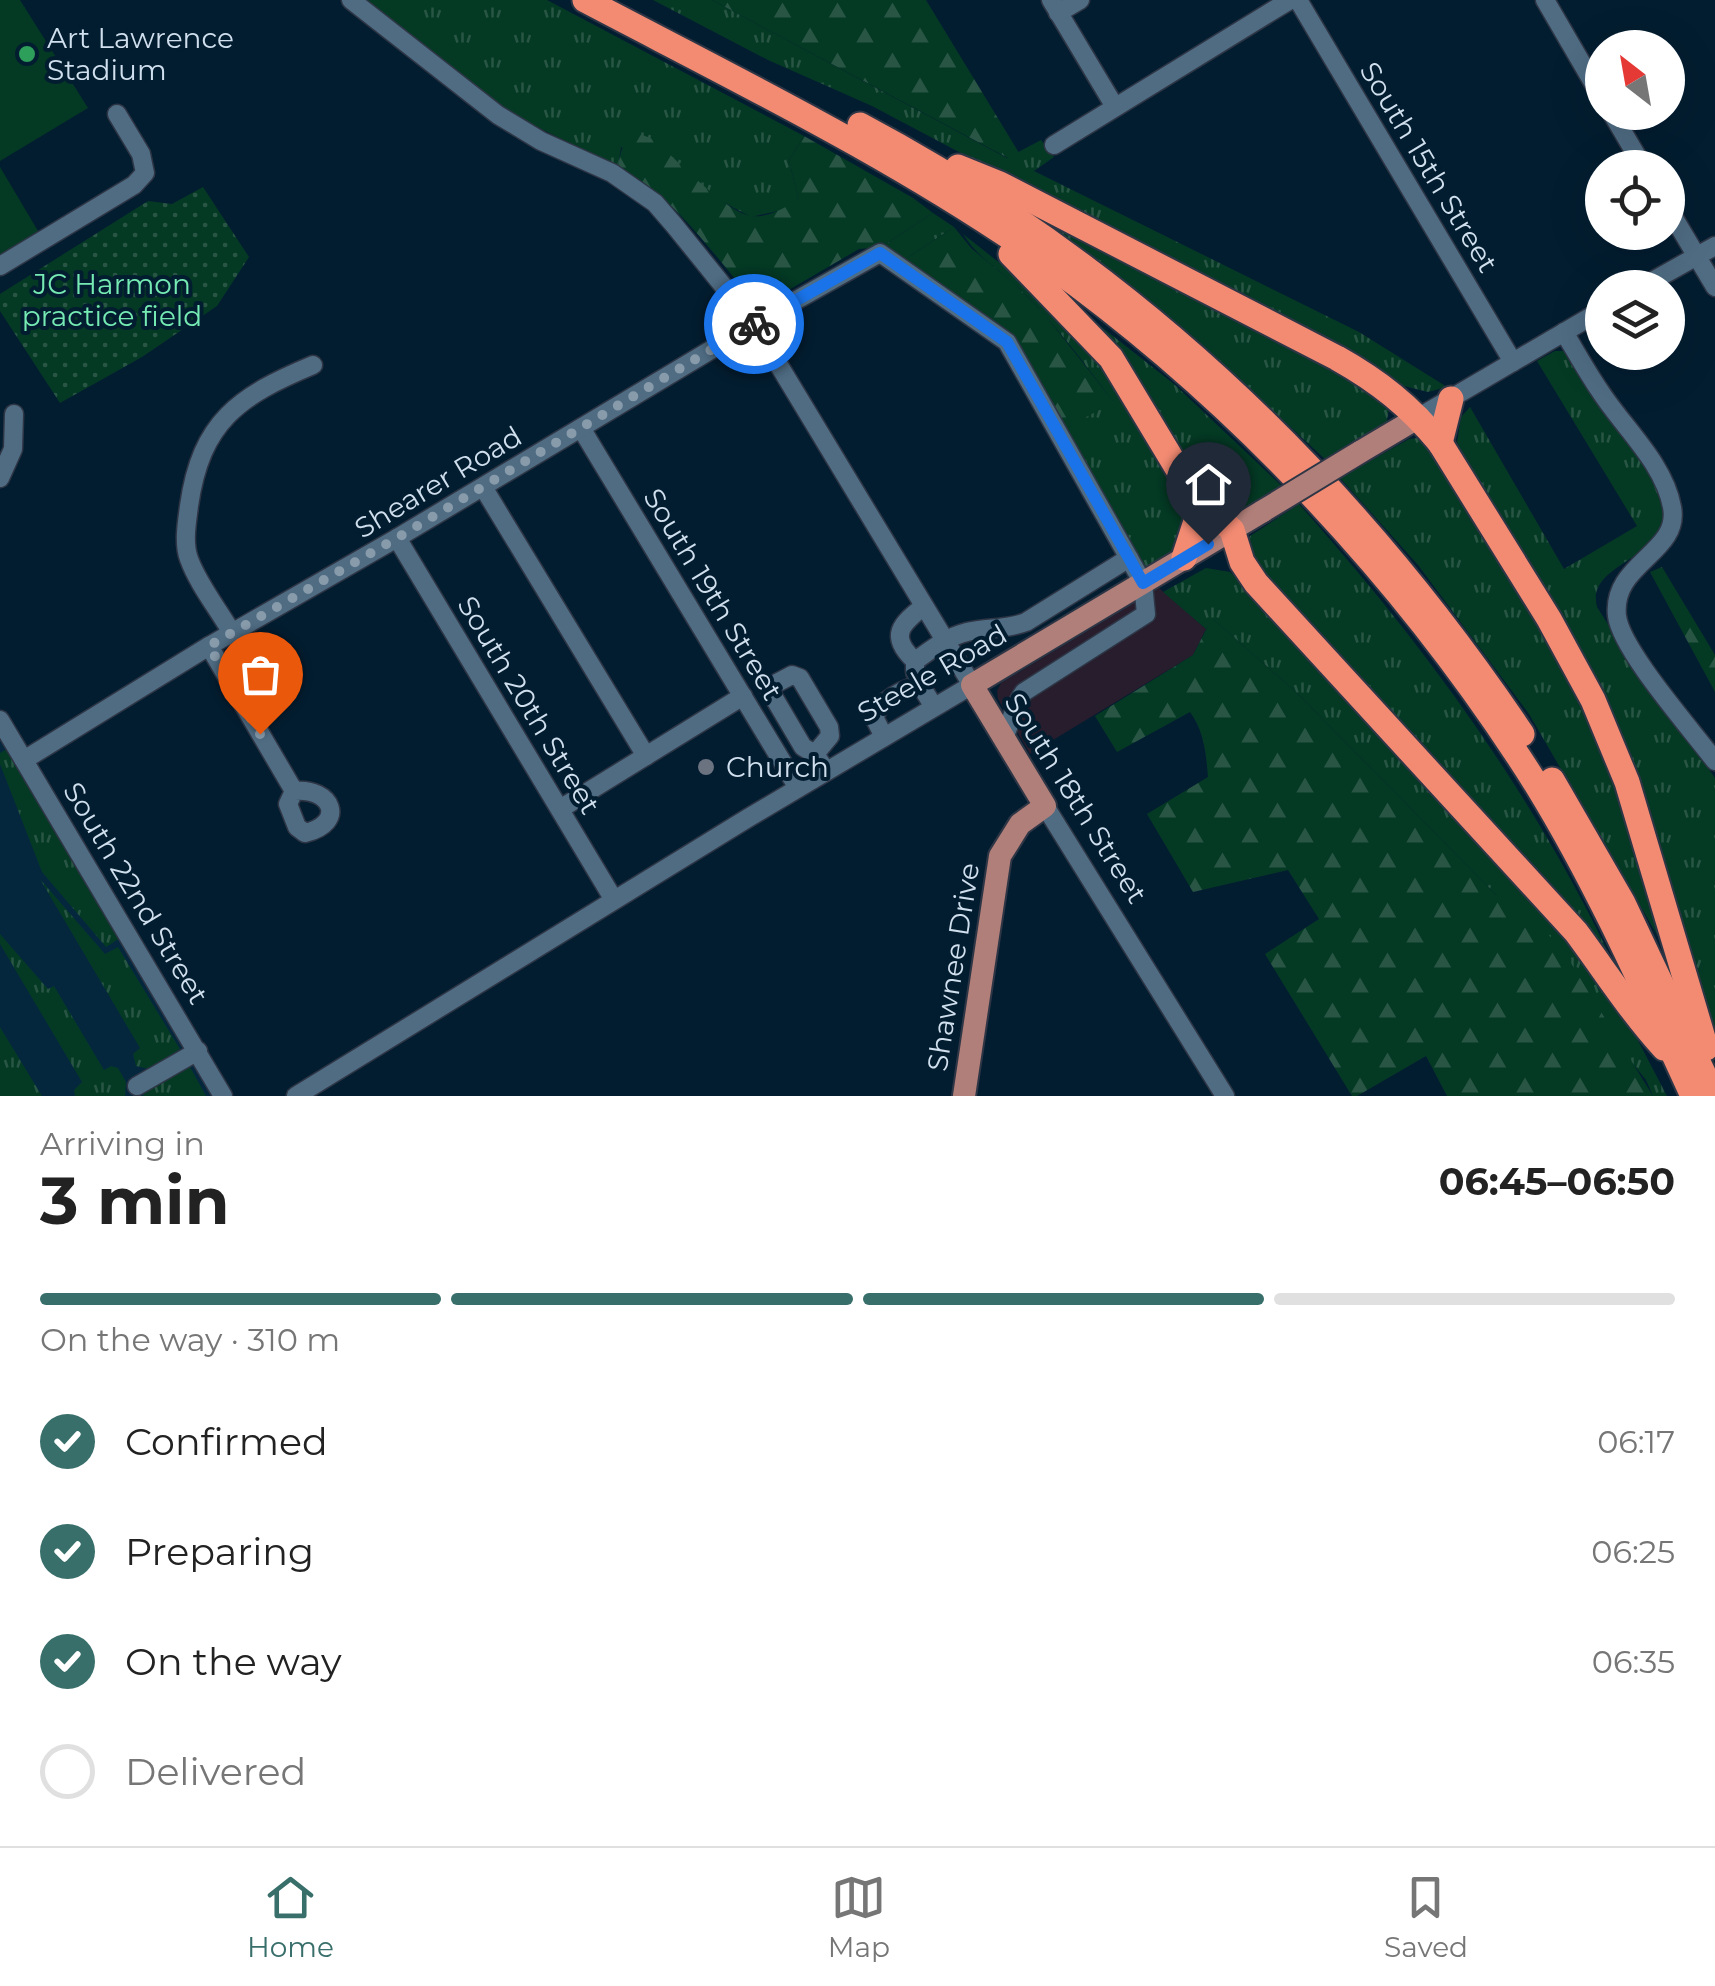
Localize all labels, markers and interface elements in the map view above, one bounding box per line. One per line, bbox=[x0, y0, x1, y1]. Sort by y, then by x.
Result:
place label: Art Lawrence Stadium bbox=[47, 21, 234, 87]
north arrow bbox=[1585, 30, 1685, 130]
map controls bbox=[1585, 30, 1685, 370]
marker: Art Lawrence Stadium bbox=[16, 43, 38, 65]
street label: South 15th Street bbox=[1353, 56, 1505, 278]
button: locate bbox=[1585, 150, 1685, 250]
park label: JC Harmon practice field bbox=[22, 267, 202, 333]
button: layers bbox=[1585, 270, 1685, 370]
courier bbox=[704, 274, 804, 374]
icon: bike bbox=[727, 297, 782, 352]
street label: Shearer Road bbox=[348, 419, 528, 545]
pin bbox=[1166, 442, 1251, 545]
icon: home bbox=[1181, 457, 1236, 512]
street label: South 19th Street bbox=[636, 482, 790, 706]
street label: South 20th Street bbox=[451, 590, 607, 820]
street label: Steele Road bbox=[851, 617, 1013, 729]
pin bbox=[218, 632, 303, 735]
icon: bag bbox=[233, 647, 288, 702]
street label: South 18th Street bbox=[998, 687, 1154, 909]
place label: Church bbox=[726, 750, 829, 784]
marker: Church bbox=[695, 756, 717, 778]
street label: South 22nd Street bbox=[56, 776, 216, 1010]
street label: Shawnee Drive bbox=[920, 860, 986, 1074]
text: Arriving in bbox=[40, 1124, 205, 1163]
text: 06:45–06:50 bbox=[1439, 1158, 1675, 1205]
text: 3 min bbox=[40, 1161, 230, 1240]
text: On the way · 310 m bbox=[40, 1320, 340, 1359]
icon: check bbox=[40, 1414, 95, 1469]
text: Confirmed bbox=[125, 1418, 328, 1465]
text: 06:17 bbox=[1597, 1422, 1675, 1461]
icon: check bbox=[40, 1524, 95, 1579]
text: Preparing bbox=[125, 1528, 314, 1575]
text: 06:25 bbox=[1591, 1532, 1675, 1571]
icon: check bbox=[40, 1634, 95, 1689]
text: On the way bbox=[125, 1638, 342, 1685]
text: 06:35 bbox=[1592, 1642, 1675, 1681]
text: Delivered bbox=[125, 1748, 306, 1795]
tab: Home bbox=[247, 1870, 334, 1964]
tab: Map bbox=[828, 1870, 890, 1964]
tab: Saved bbox=[1384, 1870, 1468, 1964]

